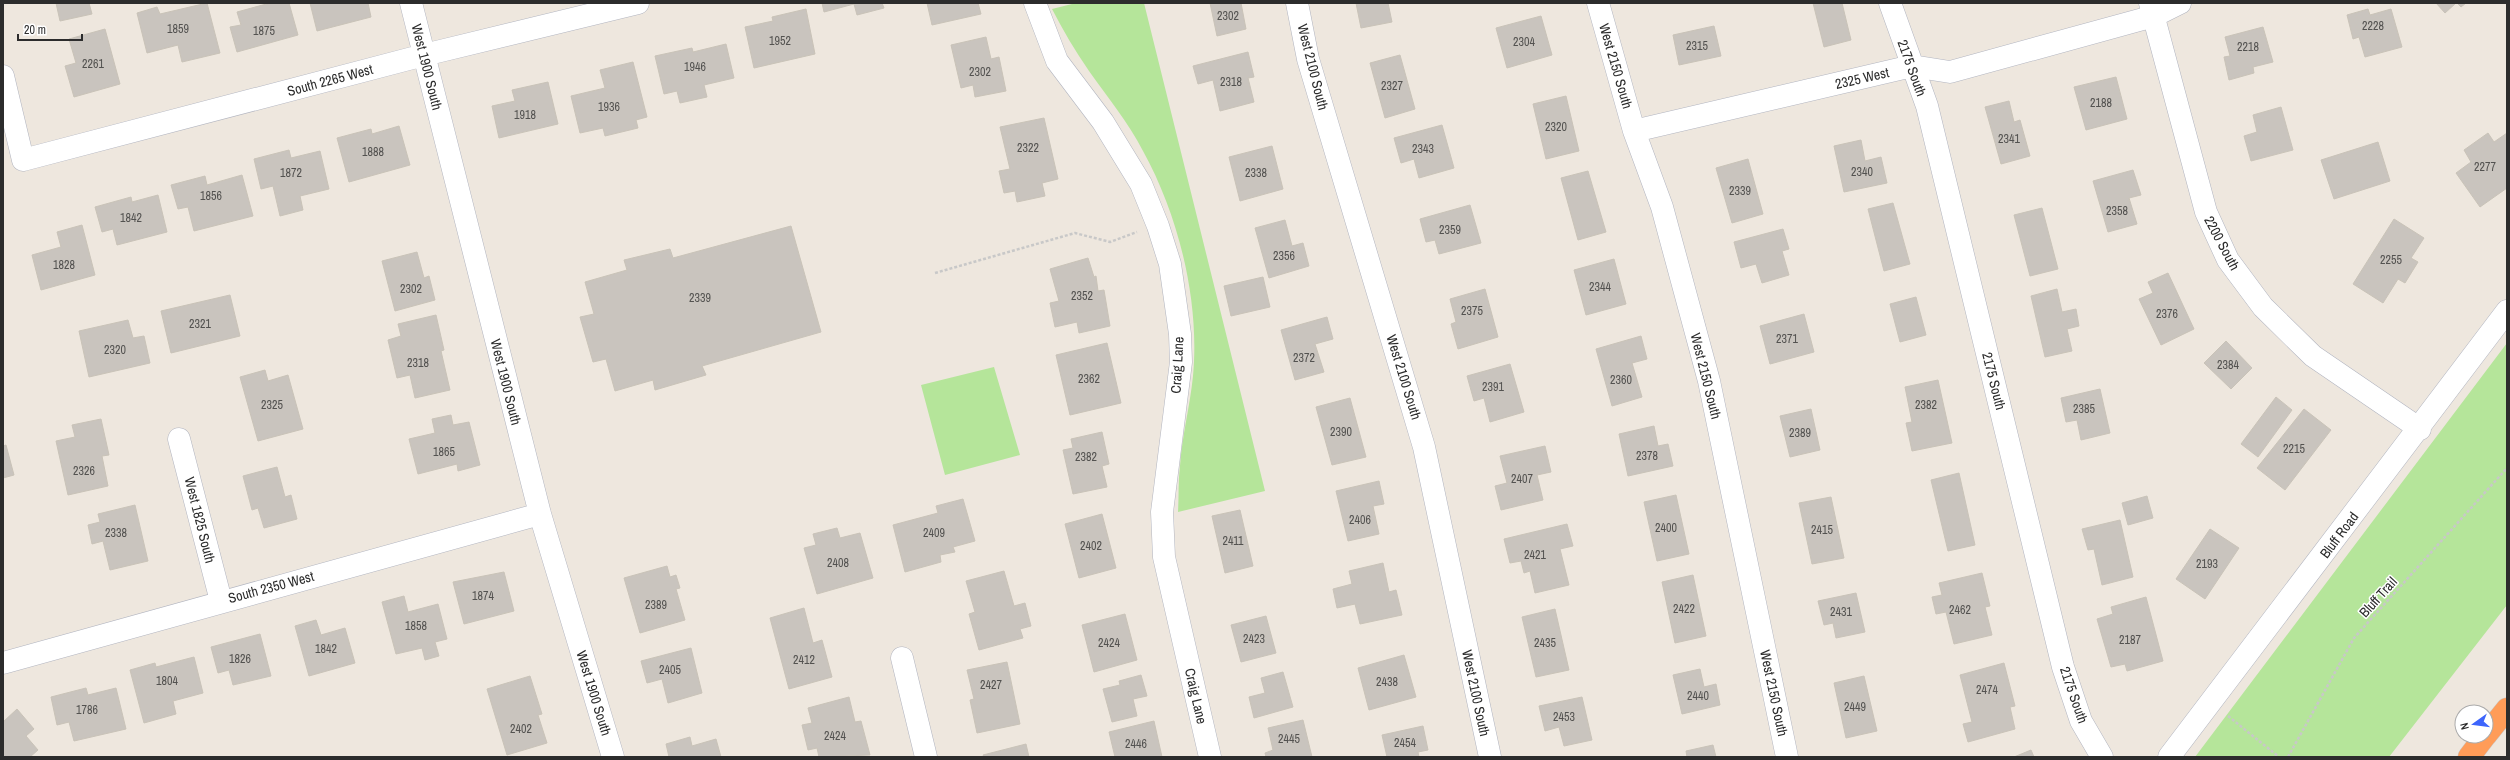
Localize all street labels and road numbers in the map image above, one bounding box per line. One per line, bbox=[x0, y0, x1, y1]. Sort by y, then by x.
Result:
street label: West 2150 South bbox=[1595, 21, 1637, 111]
street label: West 1900 South bbox=[408, 22, 446, 112]
street label: West 2100 South bbox=[1294, 22, 1332, 112]
street label: 2175 South bbox=[1893, 37, 1931, 99]
street label: South 2265 West bbox=[285, 60, 375, 100]
street label: 2325 West bbox=[1833, 63, 1891, 93]
street label: 2200 South bbox=[2200, 213, 2244, 273]
street label: West 2150 South bbox=[1687, 331, 1725, 421]
street label: West 2100 South bbox=[1383, 332, 1425, 422]
street label: Craig Lane bbox=[1167, 336, 1187, 394]
street label: West 1900 South bbox=[487, 337, 525, 427]
street label: 2175 South bbox=[1978, 350, 2010, 412]
street label: West 1825 South bbox=[181, 475, 219, 565]
street label: Bluff Road bbox=[2316, 508, 2362, 562]
street label: South 2350 West bbox=[226, 567, 316, 607]
street label: Bluff Trail bbox=[2355, 573, 2401, 621]
street label: West 1900 South bbox=[573, 648, 615, 738]
street label: West 2100 South bbox=[1458, 648, 1494, 738]
street label: West 2150 South bbox=[1756, 648, 1792, 738]
street label: 2175 South bbox=[2056, 664, 2092, 726]
street label: Craig Lane bbox=[1181, 666, 1211, 726]

